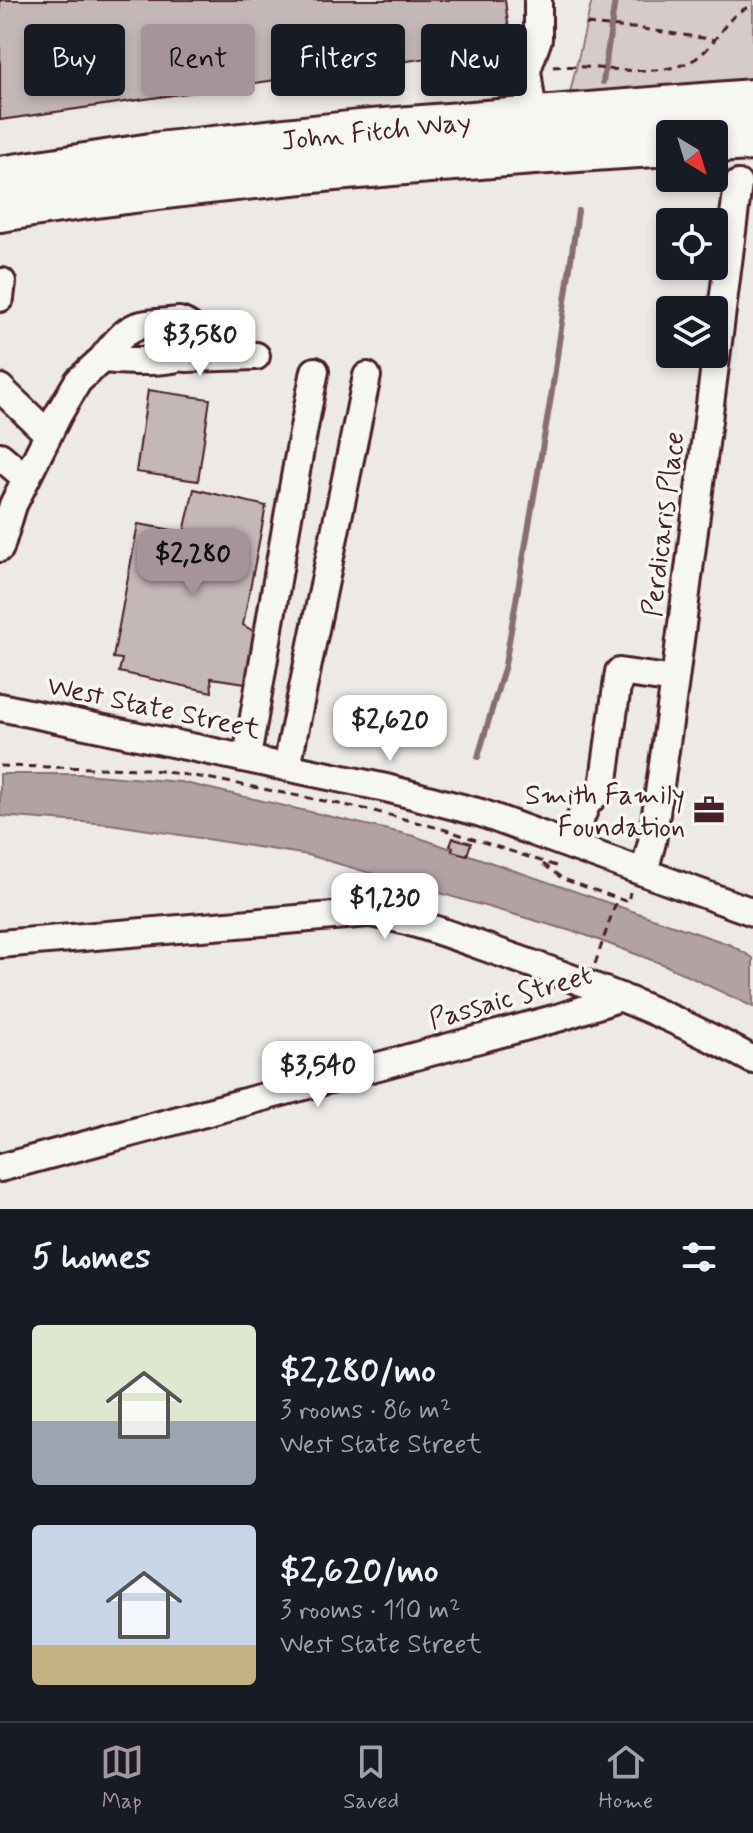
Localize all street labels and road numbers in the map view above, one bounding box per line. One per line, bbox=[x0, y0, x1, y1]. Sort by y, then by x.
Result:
street label: John Fitch Way bbox=[279, 104, 473, 161]
street label: Perdicaris Place bbox=[635, 430, 694, 619]
street label: West State Street bbox=[43, 668, 264, 749]
street label: Passaic Street bbox=[425, 957, 597, 1039]

